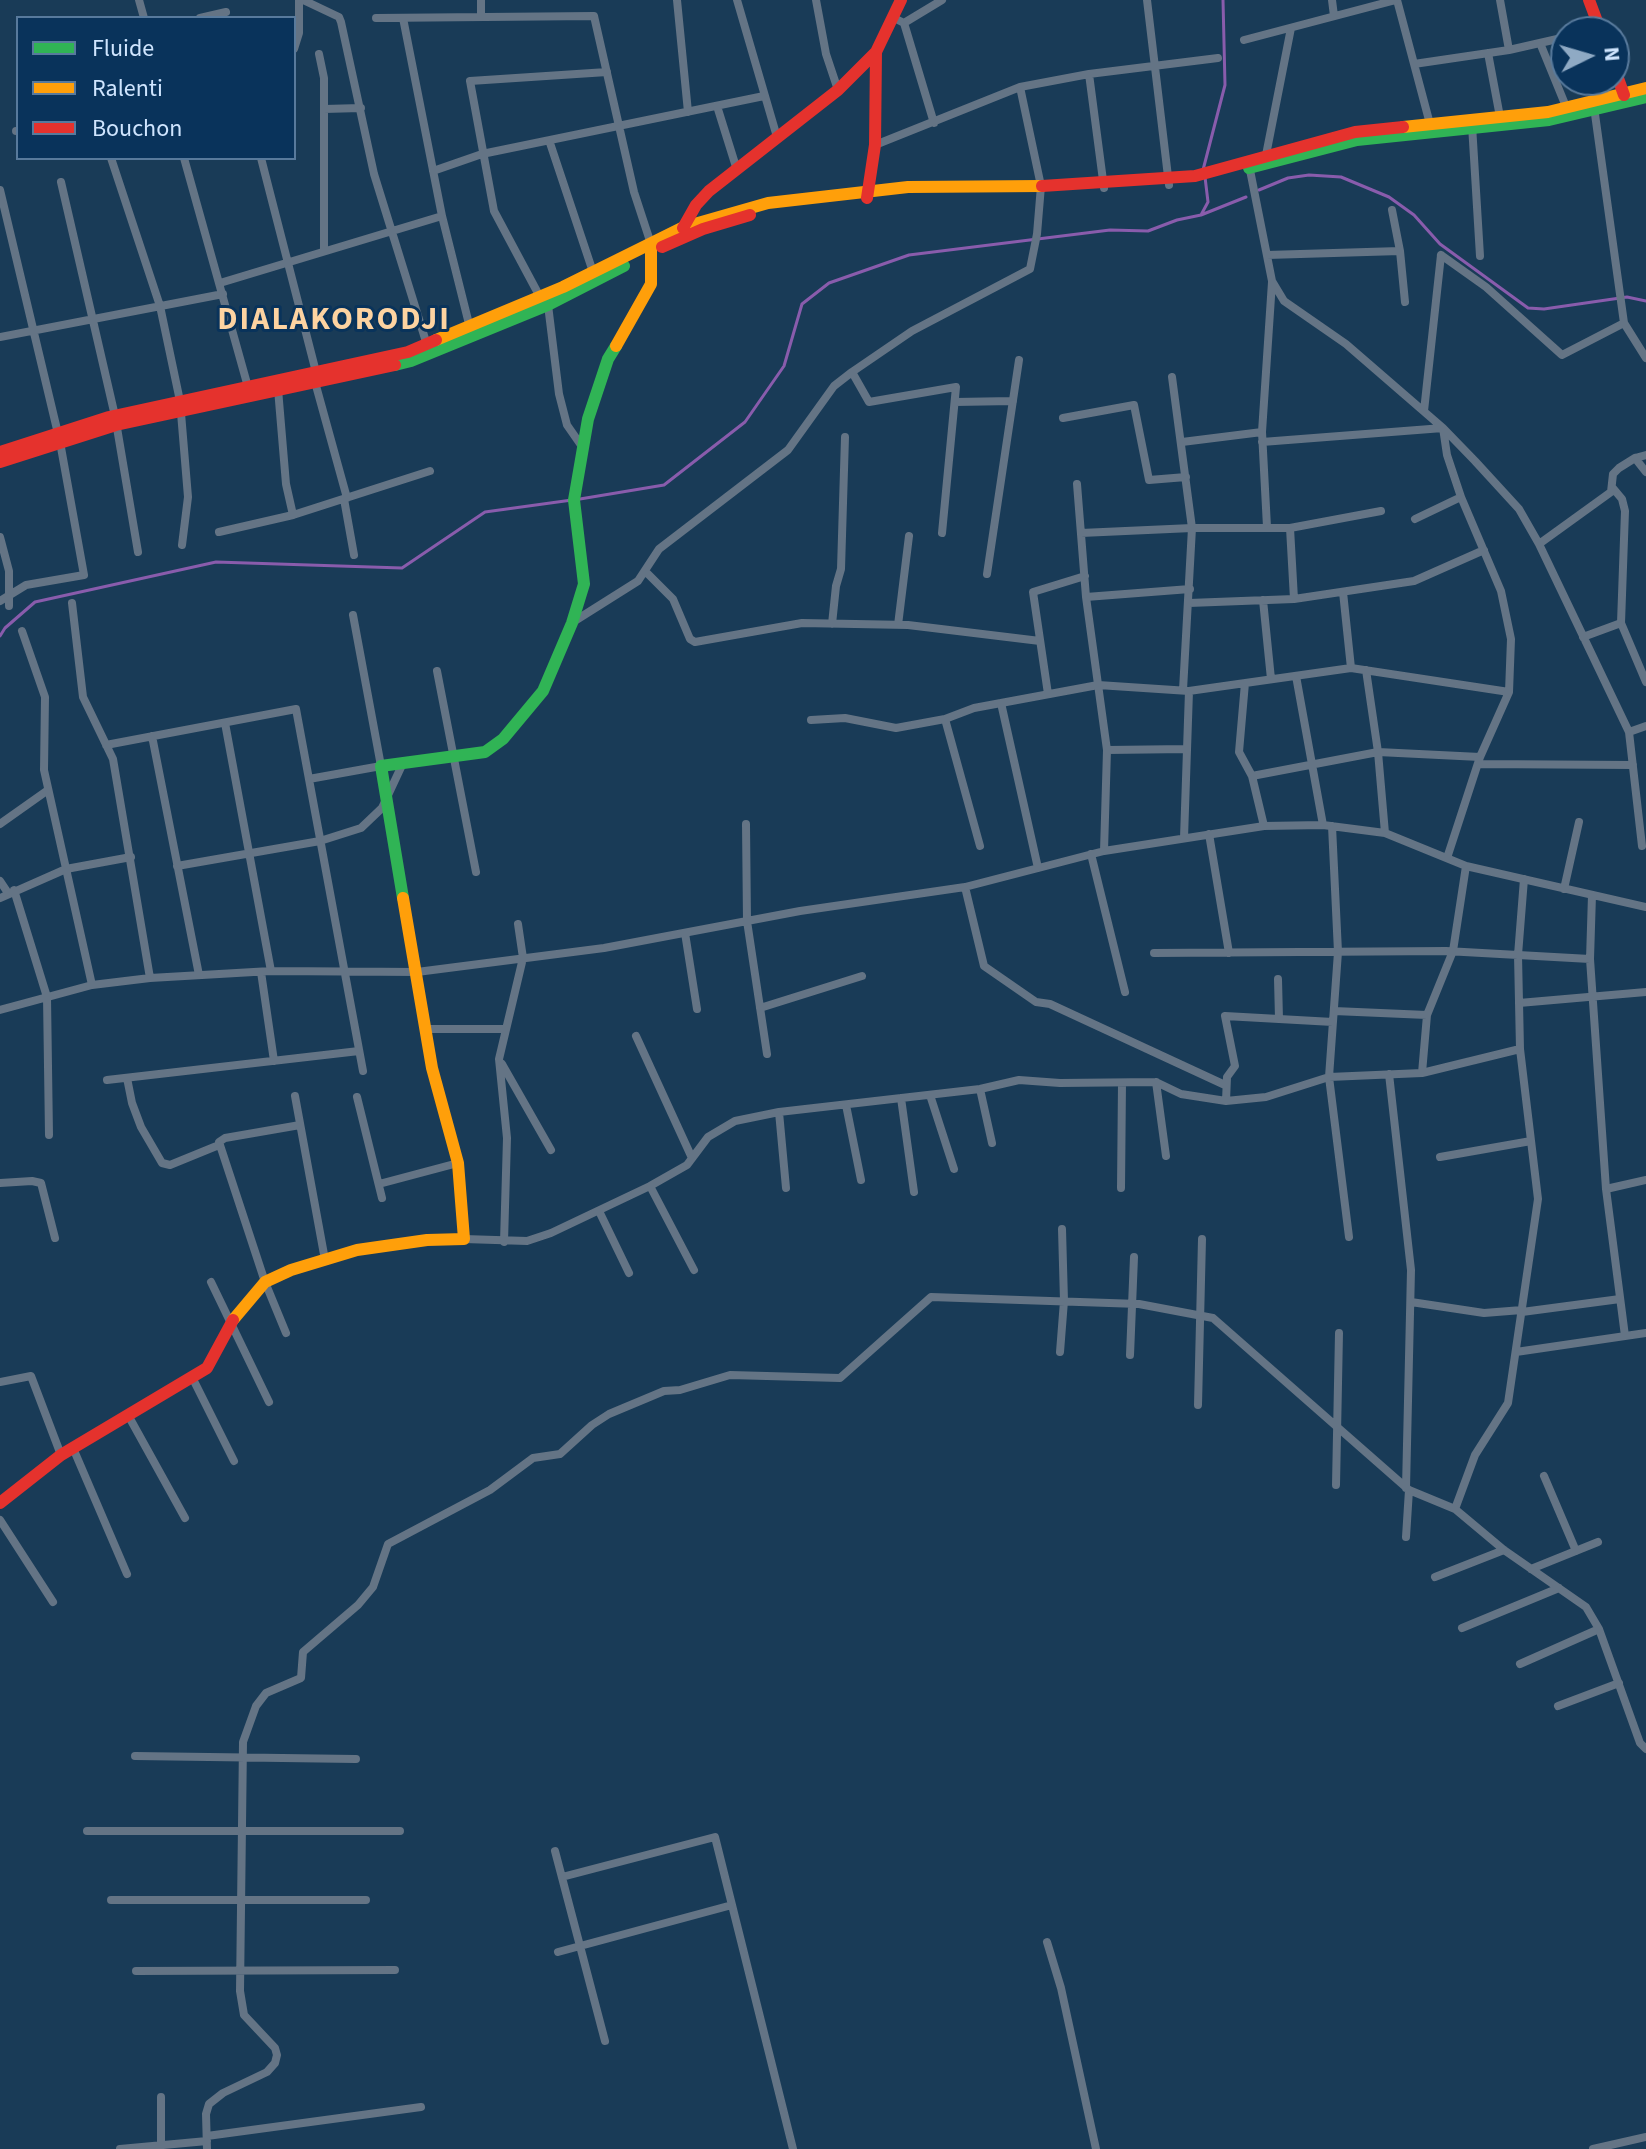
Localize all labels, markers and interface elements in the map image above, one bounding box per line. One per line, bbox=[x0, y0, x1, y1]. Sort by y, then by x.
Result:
legend bbox=[16, 16, 296, 160]
north arrow bbox=[1550, 16, 1630, 96]
text: Fluide bbox=[92, 31, 154, 66]
text: N bbox=[1595, 45, 1628, 63]
text: Ralenti bbox=[92, 71, 163, 106]
text: Bouchon bbox=[92, 111, 182, 146]
district label: DIALAKORODJI bbox=[217, 303, 451, 341]

